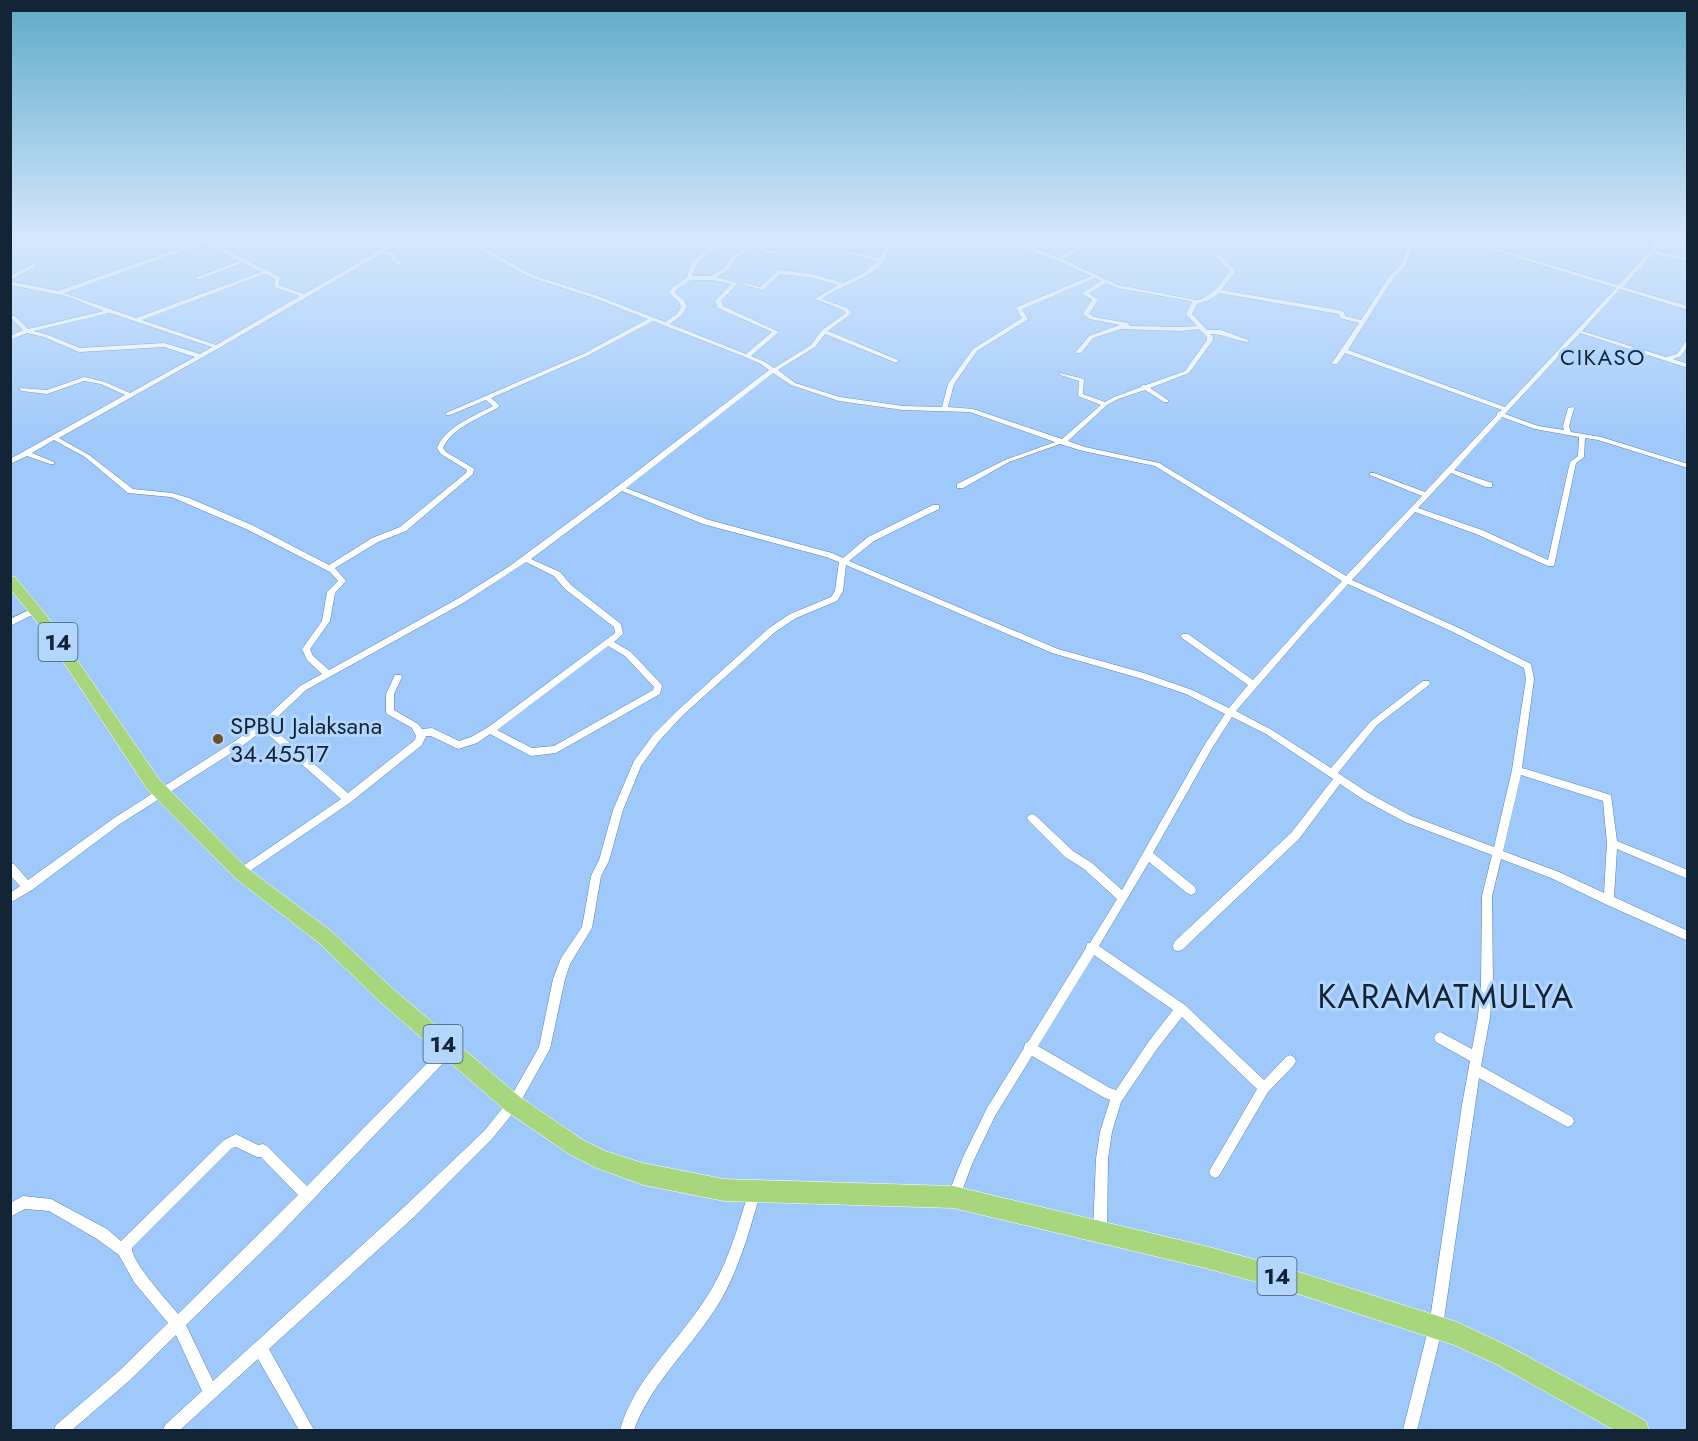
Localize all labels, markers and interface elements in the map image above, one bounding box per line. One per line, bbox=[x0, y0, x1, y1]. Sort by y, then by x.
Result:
district label: CIKASO bbox=[1560, 341, 1646, 373]
road number: 14 bbox=[38, 623, 78, 661]
place label: SPBU Jalaksana 34.45517 bbox=[230, 708, 382, 771]
marker: SPBU Jalaksana 34.45517 bbox=[211, 732, 225, 746]
district label: KARAMATMULYA bbox=[1317, 973, 1575, 1020]
road number: 14 bbox=[424, 1025, 462, 1063]
road number: 14 bbox=[1258, 1257, 1296, 1295]

